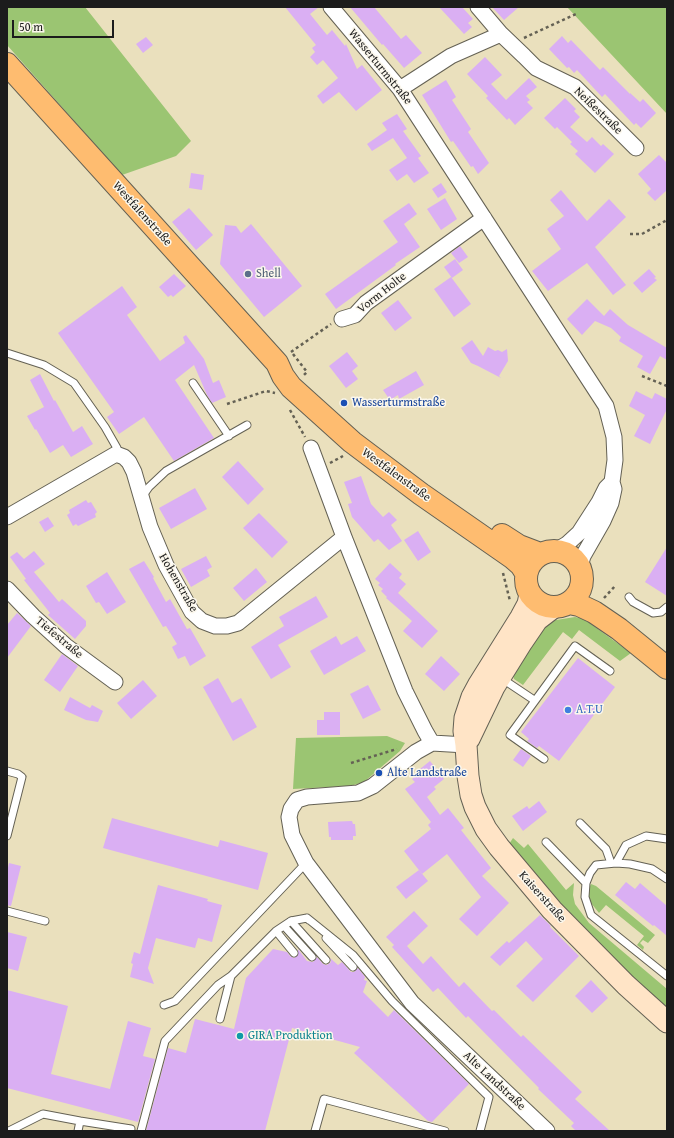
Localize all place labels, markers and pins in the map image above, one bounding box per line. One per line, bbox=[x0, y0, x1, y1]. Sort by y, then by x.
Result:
place label: Shell bbox=[256, 267, 281, 281]
marker: Shell bbox=[243, 269, 253, 279]
place label: Wasserturmstraße bbox=[352, 396, 445, 410]
marker: Wasserturmstraße bbox=[339, 398, 349, 408]
place label: A.T.U bbox=[576, 703, 603, 717]
marker: A.T.U bbox=[563, 705, 573, 715]
place label: Alte Landstraße bbox=[387, 766, 467, 780]
marker: Alte Landstraße bbox=[374, 768, 384, 778]
place label: GIRA Produktion bbox=[248, 1029, 332, 1043]
marker: GIRA Produktion bbox=[235, 1031, 245, 1041]

